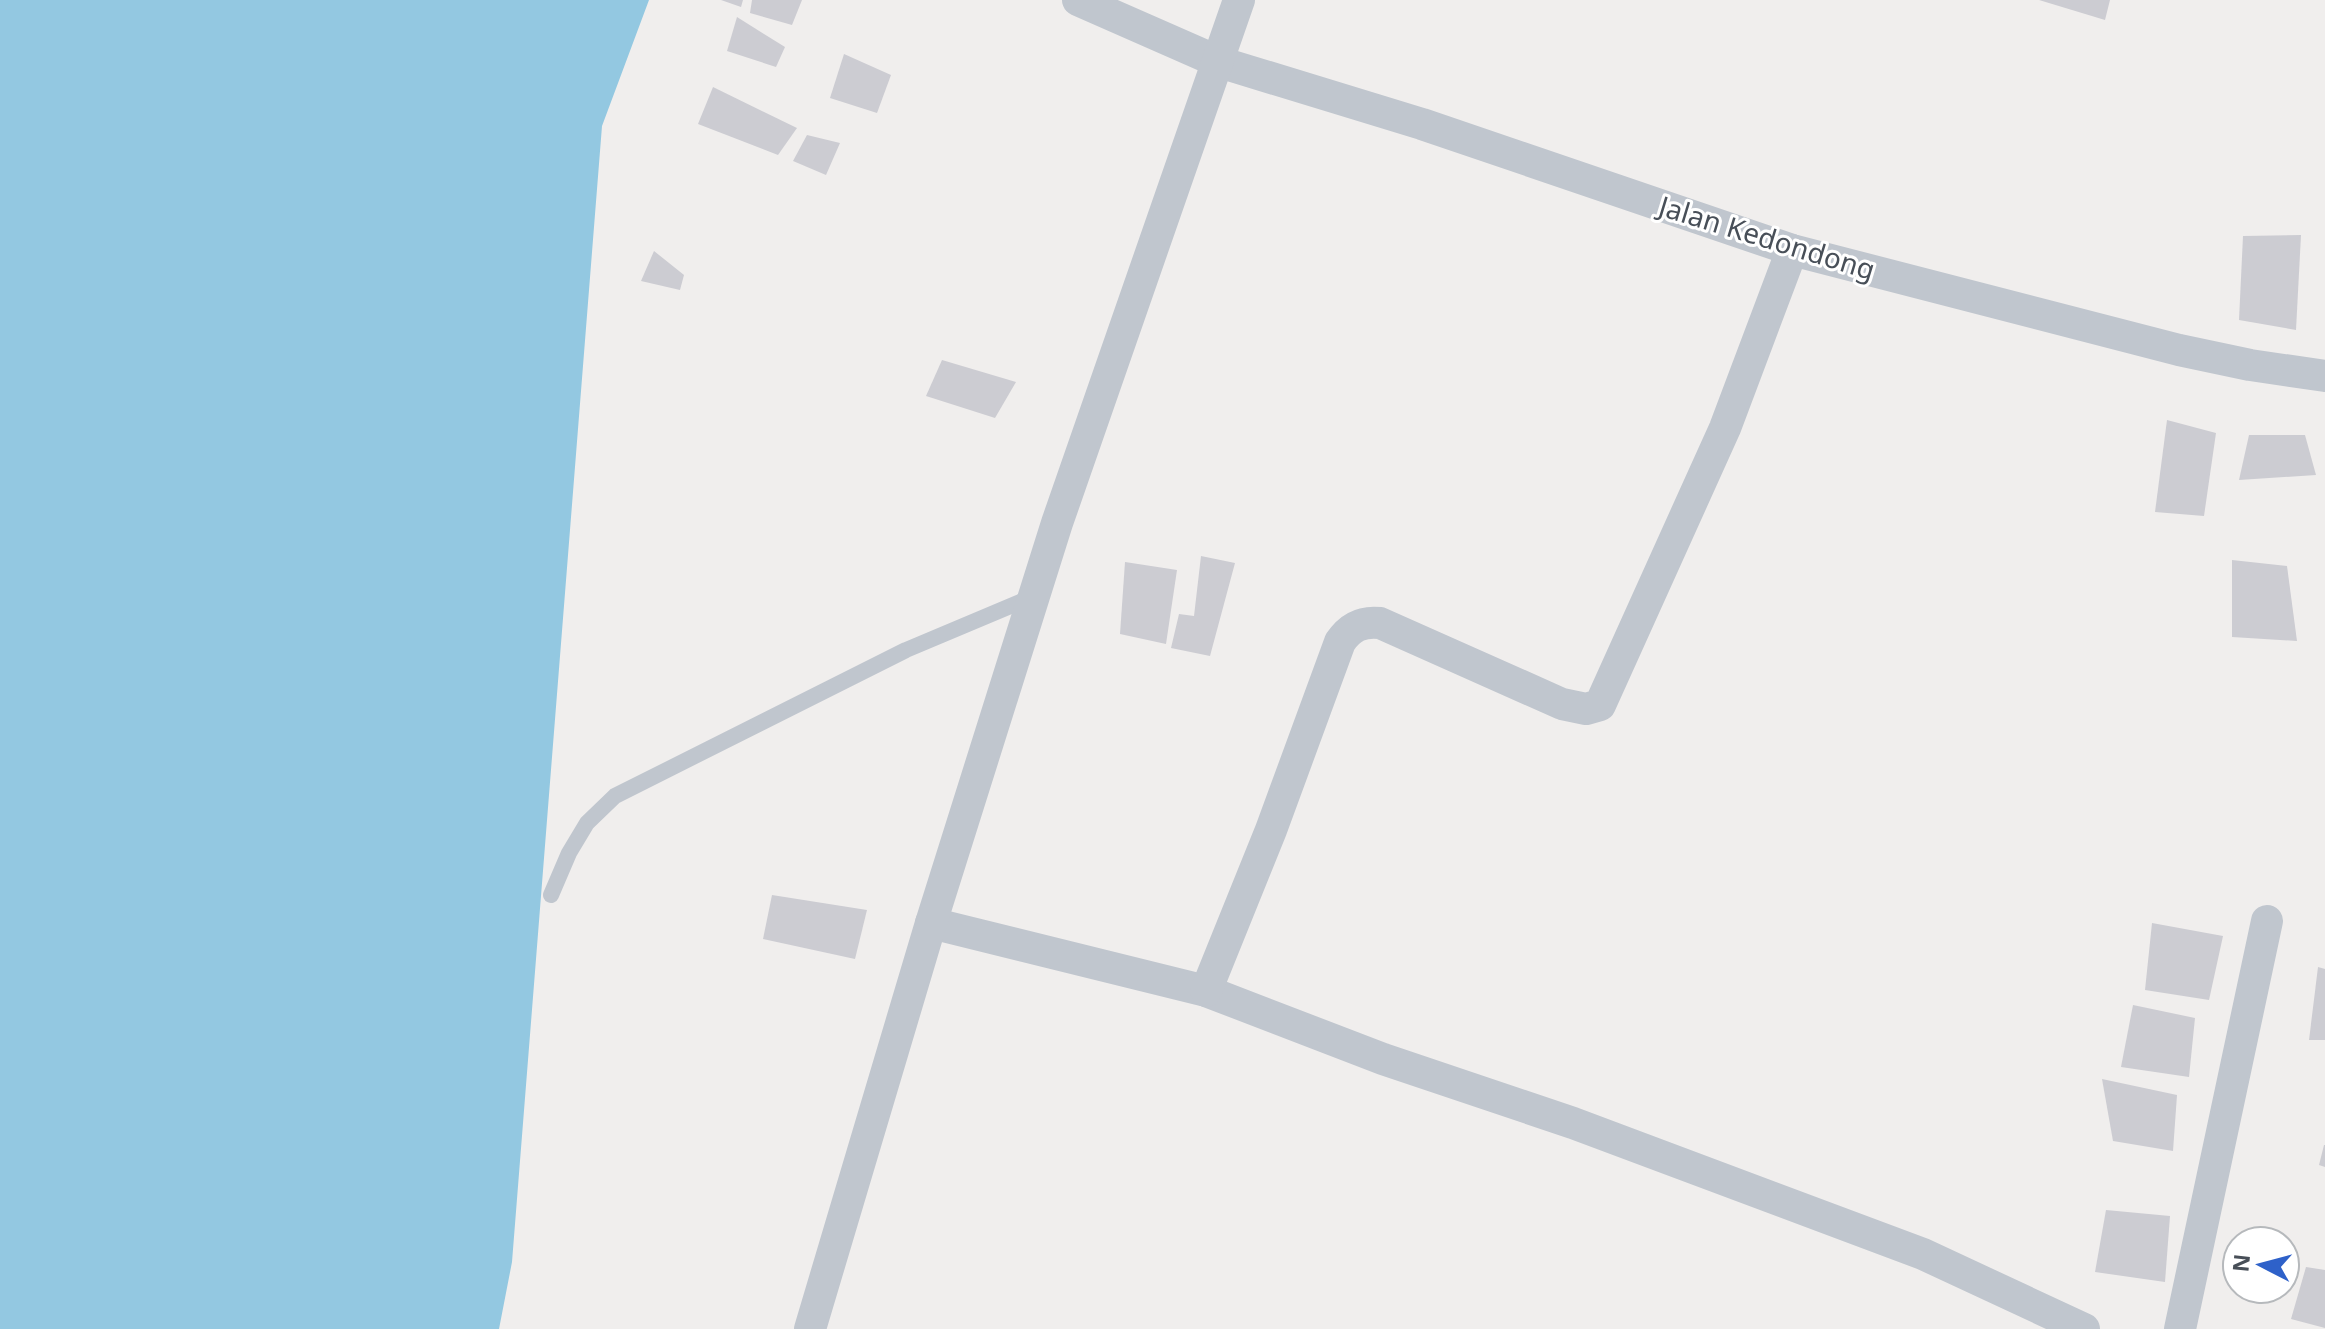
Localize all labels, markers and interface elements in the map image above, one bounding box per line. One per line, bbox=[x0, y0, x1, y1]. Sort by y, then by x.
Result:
street label: Jalan Kedondong bbox=[1652, 185, 1880, 288]
north arrow bbox=[2221, 1225, 2301, 1305]
text: N bbox=[2224, 1252, 2256, 1273]

